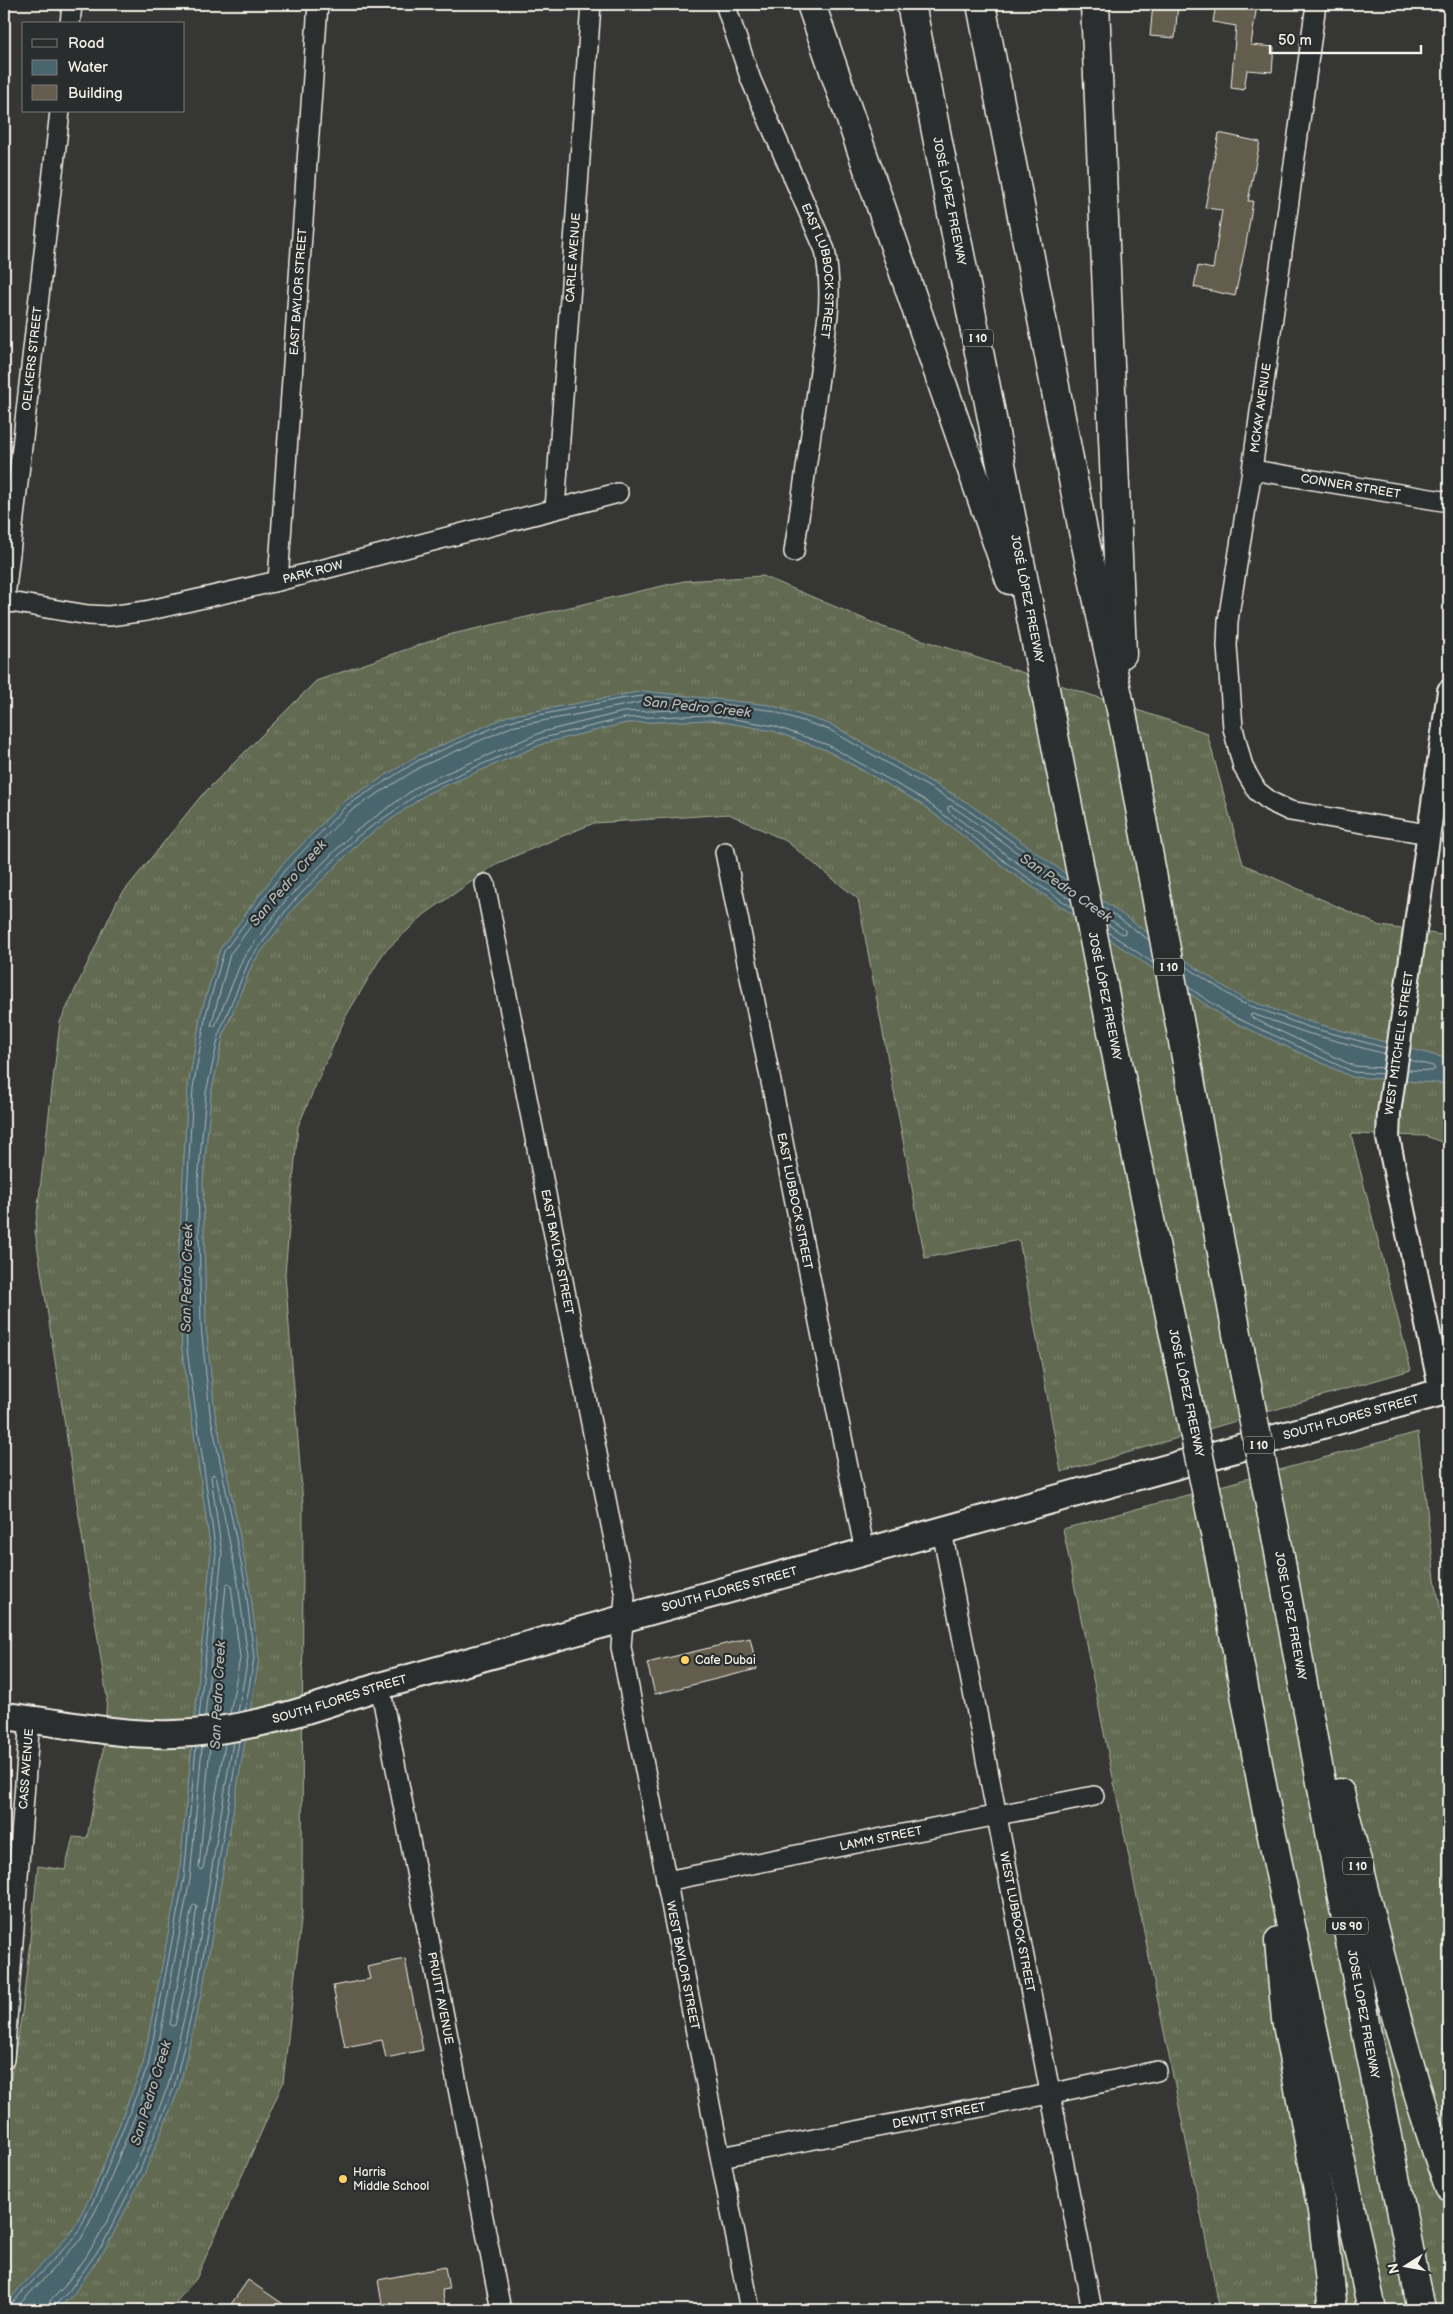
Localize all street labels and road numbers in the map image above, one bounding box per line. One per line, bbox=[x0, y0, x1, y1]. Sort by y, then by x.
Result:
street label: JOSÉ LÓPEZ FREEWAY bbox=[930, 136, 970, 268]
street label: EAST LUBBOCK STREET bbox=[798, 201, 837, 340]
street label: CARLE AVENUE bbox=[562, 212, 584, 303]
street label: EAST BAYLOR STREET bbox=[286, 227, 310, 356]
street label: OELKERS STREET bbox=[19, 305, 45, 411]
road number: I 10 bbox=[963, 329, 993, 346]
street label: MCKAY AVENUE bbox=[1247, 362, 1275, 454]
street label: CONNER STREET bbox=[1300, 471, 1403, 502]
street label: JOSÉ LÓPEZ FREEWAY bbox=[1007, 533, 1047, 665]
street label: PARK ROW bbox=[281, 557, 345, 587]
street label: JOSÉ LÓPEZ FREEWAY bbox=[1085, 931, 1125, 1063]
road number: I 10 bbox=[1154, 959, 1184, 976]
street label: WEST MITCHELL STREET bbox=[1381, 970, 1417, 1116]
street label: EAST LUBBOCK STREET bbox=[774, 1131, 816, 1272]
street label: EAST BAYLOR STREET bbox=[538, 1188, 577, 1317]
street label: JOSÉ LÓPEZ FREEWAY bbox=[1165, 1327, 1209, 1459]
street label: SOUTH FLORES STREET bbox=[1281, 1391, 1421, 1443]
road number: I 10 bbox=[1244, 1436, 1274, 1454]
street label: JOSE LOPEZ FREEWAY bbox=[1272, 1550, 1310, 1682]
street label: SOUTH FLORES STREET bbox=[660, 1563, 800, 1615]
street label: SOUTH FLORES STREET bbox=[271, 1671, 409, 1727]
street label: CASS AVENUE bbox=[16, 1728, 37, 1810]
street label: LAMM STREET bbox=[838, 1823, 924, 1854]
street label: WEST LUBBOCK STREET bbox=[996, 1850, 1038, 1994]
road number: I 10 bbox=[1343, 1858, 1373, 1874]
street label: WEST BAYLOR STREET bbox=[663, 1900, 703, 2032]
road number: US 90 bbox=[1326, 1918, 1368, 1934]
street label: JOSE LOPEZ FREEWAY bbox=[1344, 1949, 1383, 2081]
street label: PRUITT AVENUE bbox=[424, 1951, 457, 2046]
street label: DEWITT STREET bbox=[891, 2099, 988, 2131]

